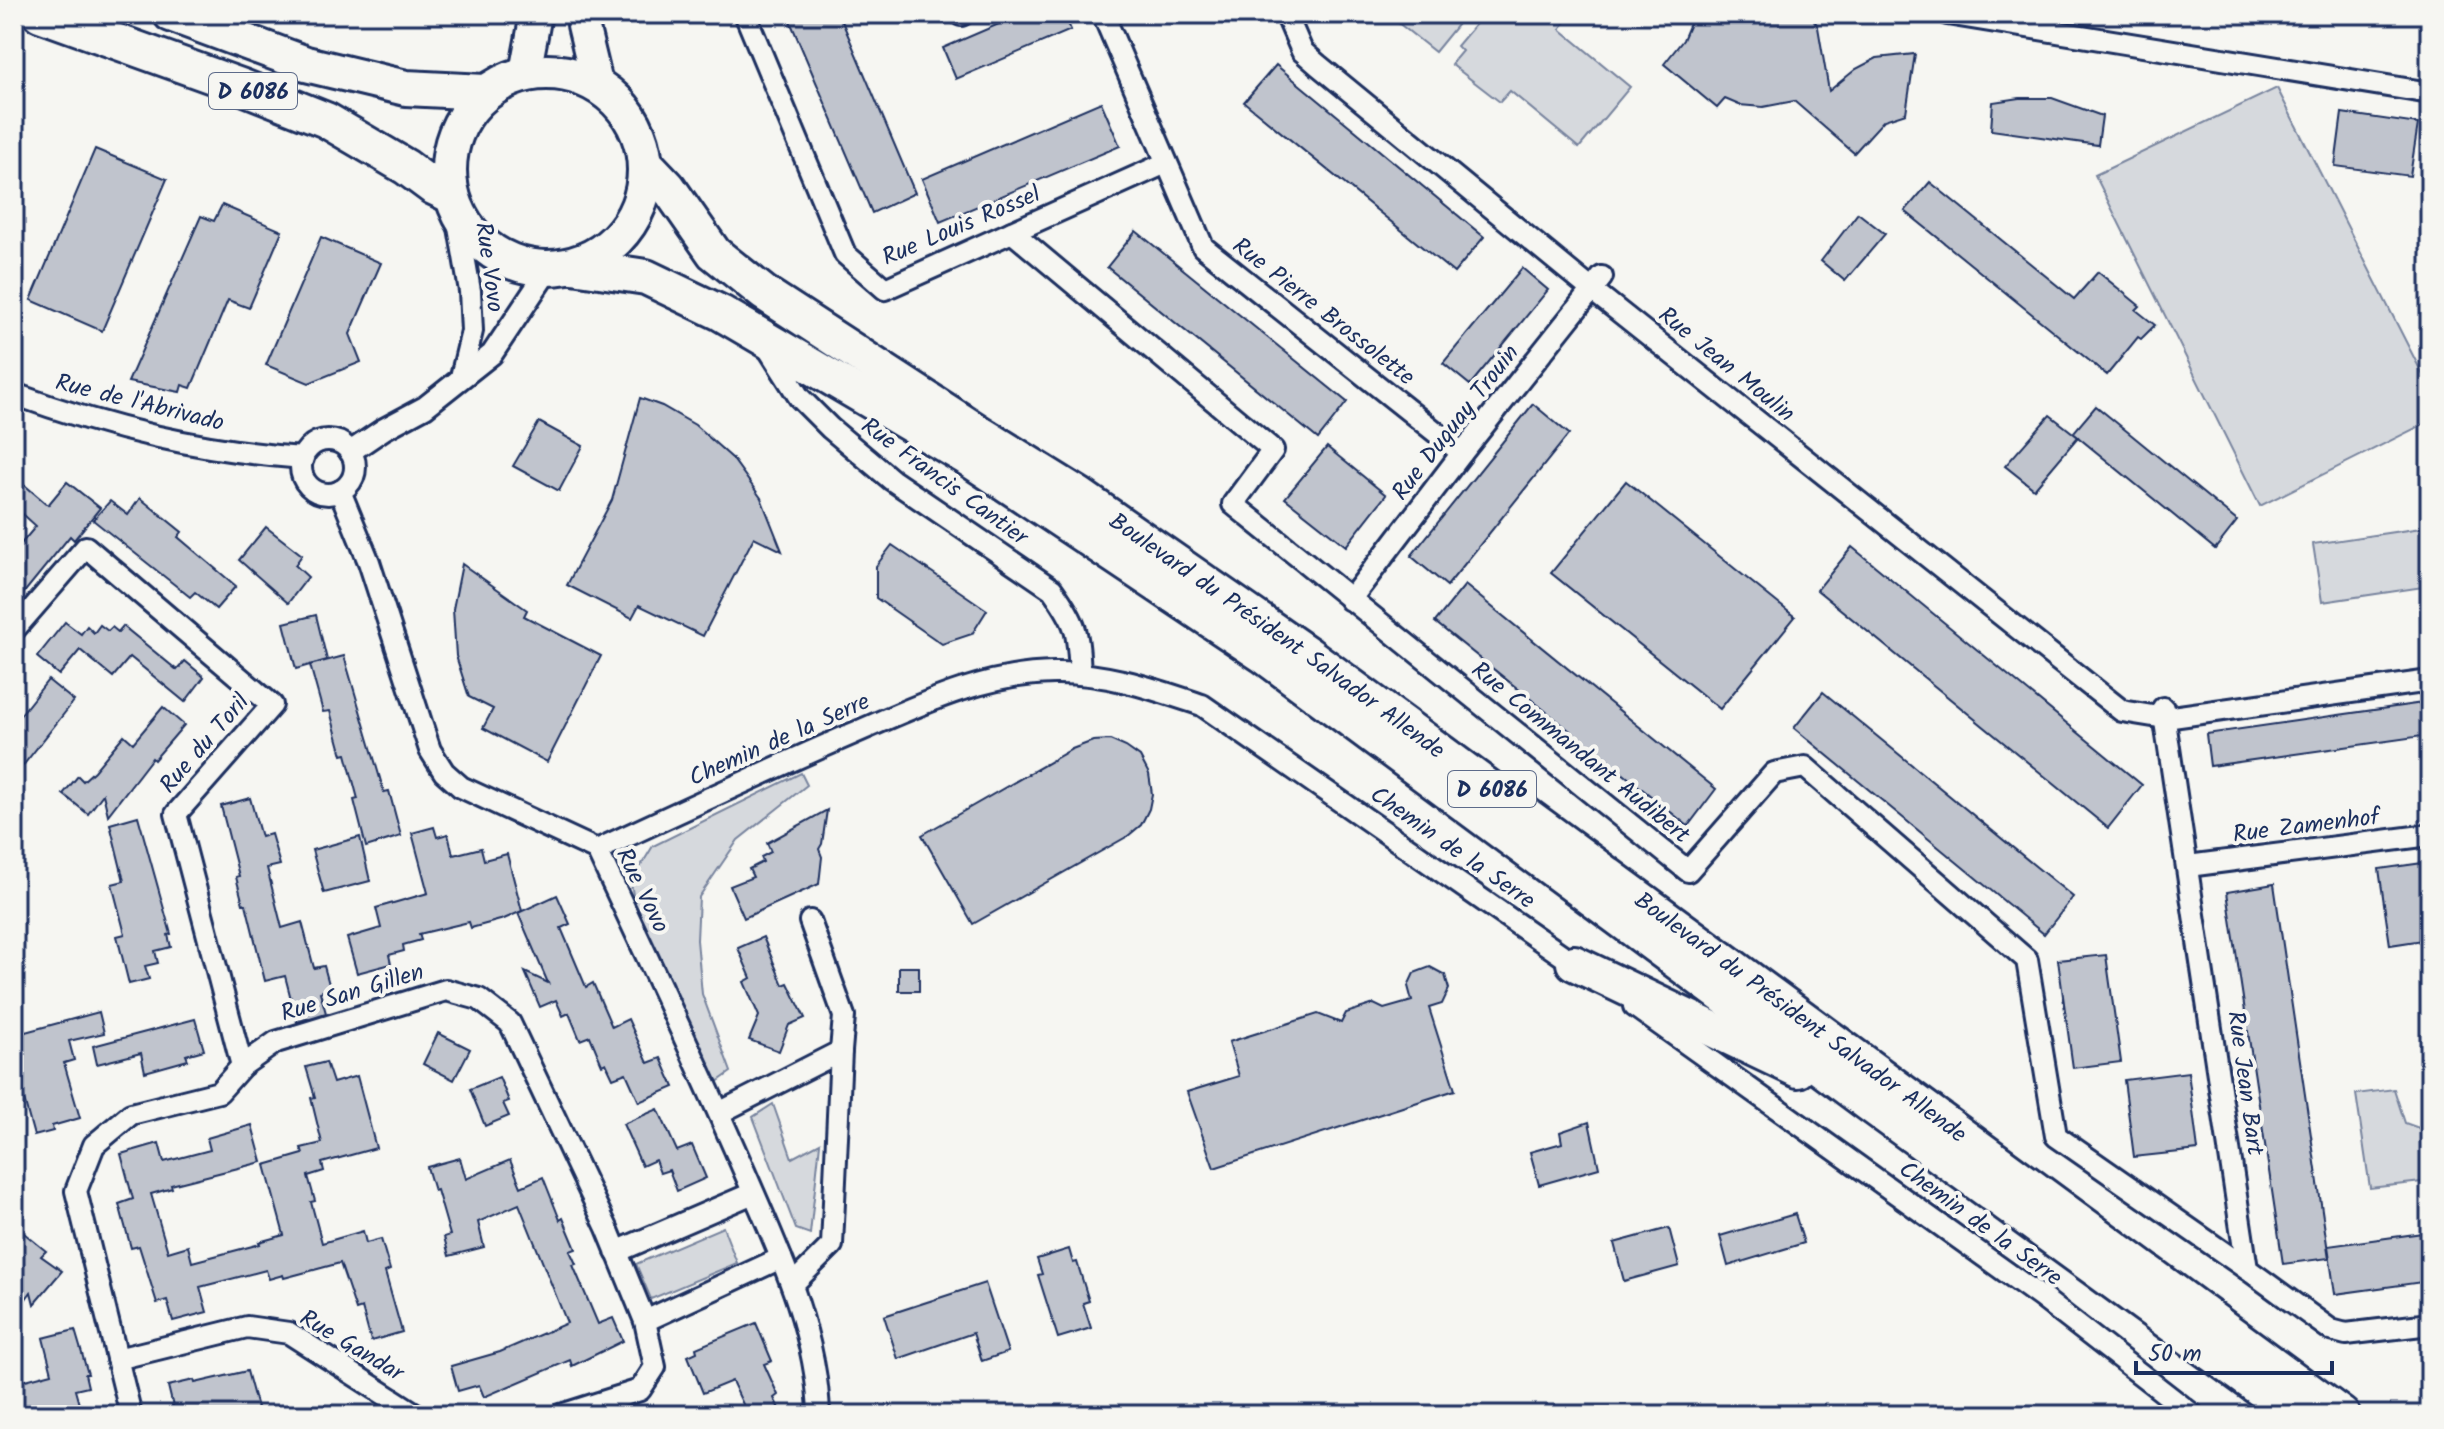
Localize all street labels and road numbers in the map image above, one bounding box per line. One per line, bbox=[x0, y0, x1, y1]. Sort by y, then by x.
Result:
road number: D 6086 bbox=[209, 73, 297, 109]
street label: Rue Louis Rossel bbox=[876, 175, 1047, 277]
street label: Rue Vovo bbox=[463, 220, 514, 315]
street label: Rue Pierre Brossolette bbox=[1223, 228, 1423, 396]
street label: Rue Jean Moulin bbox=[1649, 297, 1803, 433]
street label: Rue Duguay Trouin bbox=[1382, 336, 1530, 510]
street label: Rue de l'Abrivado bbox=[51, 364, 228, 443]
street label: Rue Francis Cantier bbox=[852, 408, 1038, 558]
street label: Boulevard du Président Salvador Allende bbox=[1100, 503, 1453, 770]
street label: Rue Commandant Audibert bbox=[1462, 652, 1699, 855]
street label: Chemin de la Serre bbox=[683, 683, 877, 798]
street label: Rue du Toril bbox=[150, 685, 260, 803]
road number: D 6086 bbox=[1448, 771, 1536, 807]
street label: Chemin de la Serre bbox=[1361, 776, 1543, 920]
street label: Rue Zamenhof bbox=[2231, 798, 2385, 855]
street label: Rue Vovo bbox=[604, 841, 679, 940]
street label: Boulevard du Président Salvador Allende bbox=[1625, 882, 1975, 1154]
street label: Rue San Gillen bbox=[276, 953, 429, 1034]
street label: Rue Jean Bart bbox=[2215, 1008, 2274, 1159]
street label: Chemin de la Serre bbox=[1890, 1151, 2070, 1297]
street label: Rue Gandar bbox=[292, 1300, 413, 1394]

